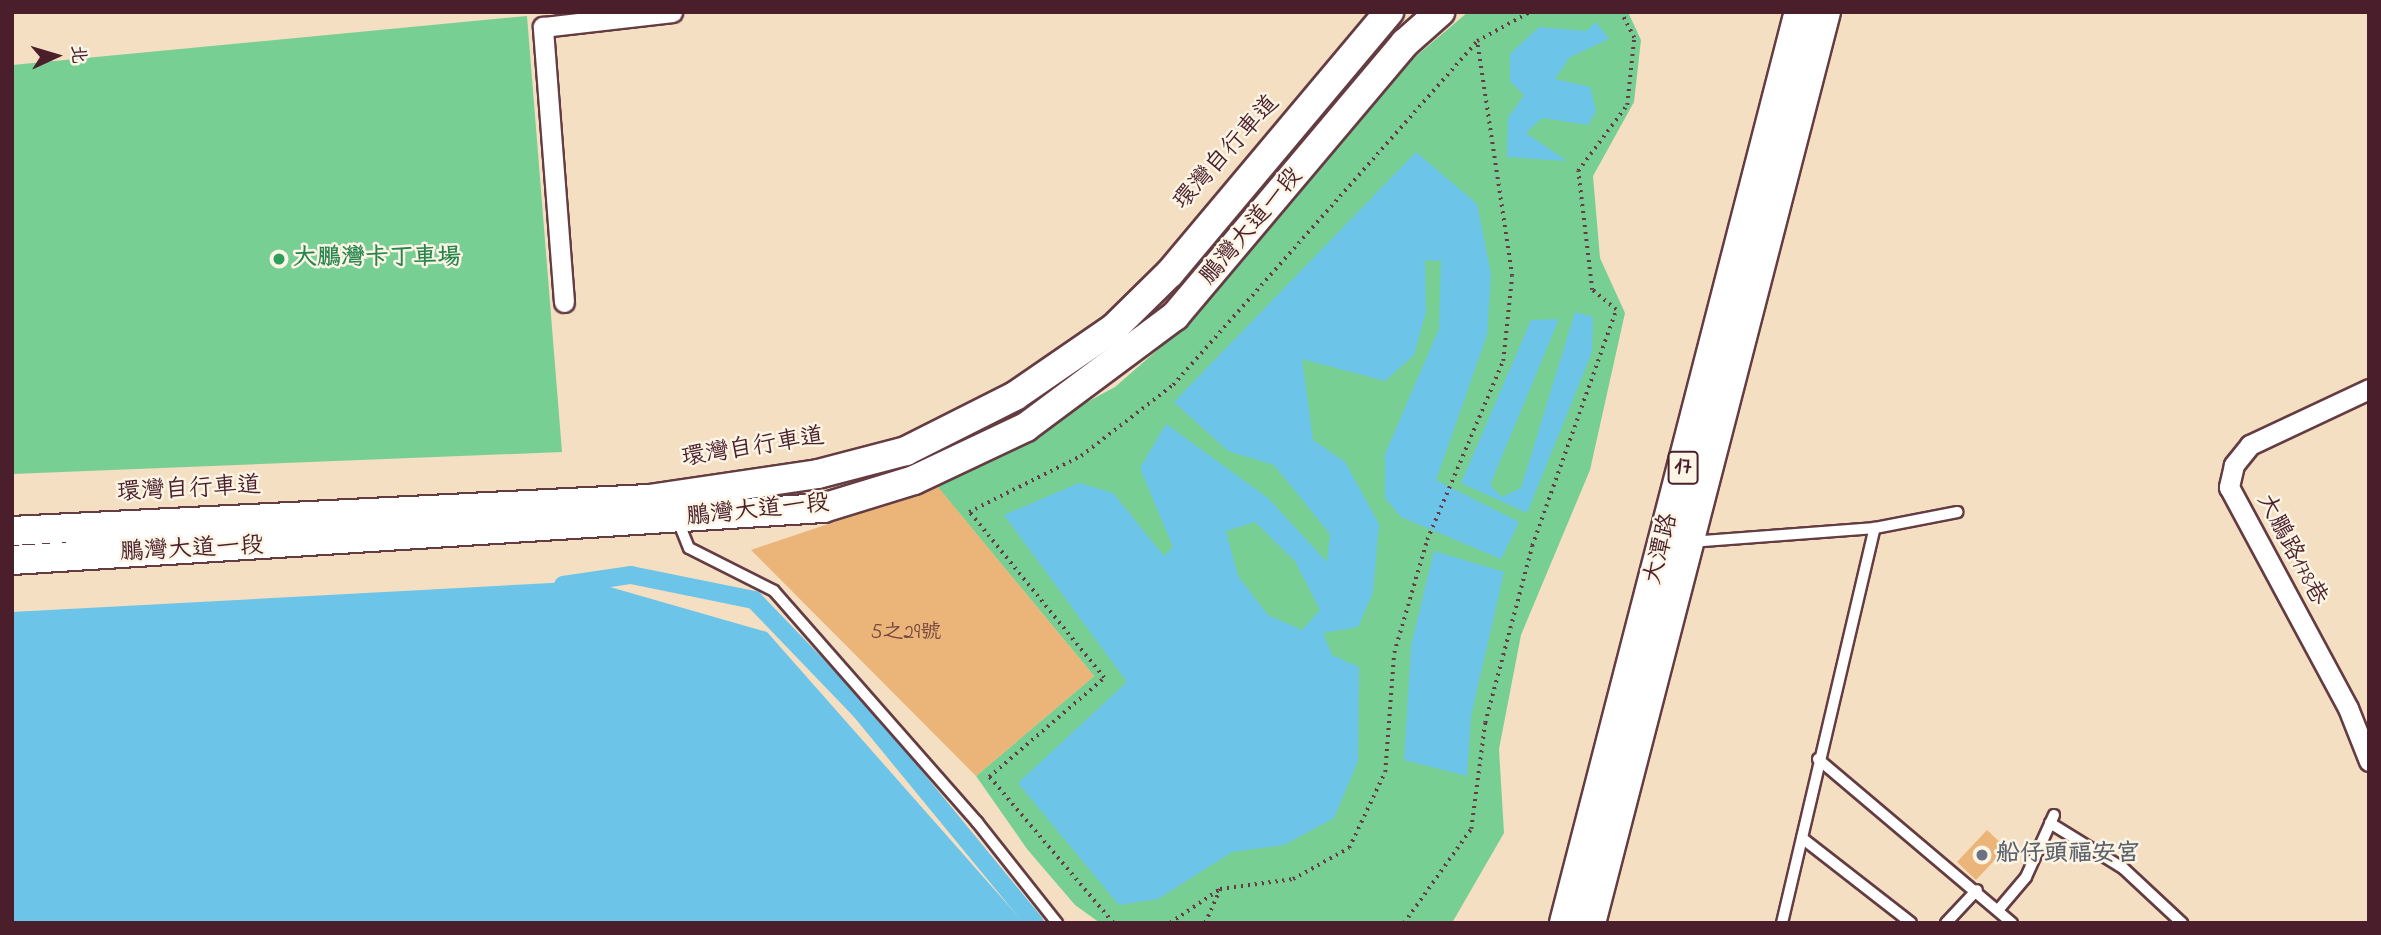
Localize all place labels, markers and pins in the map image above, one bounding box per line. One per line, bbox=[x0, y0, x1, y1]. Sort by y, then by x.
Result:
place label: 大鵬灣卡丁車場 bbox=[293, 245, 461, 273]
marker: 大鵬灣卡丁車場 bbox=[271, 251, 287, 267]
place label: 船仔頭福安宮 bbox=[1996, 841, 2140, 869]
marker: 船仔頭福安宮 bbox=[1974, 847, 1990, 863]

